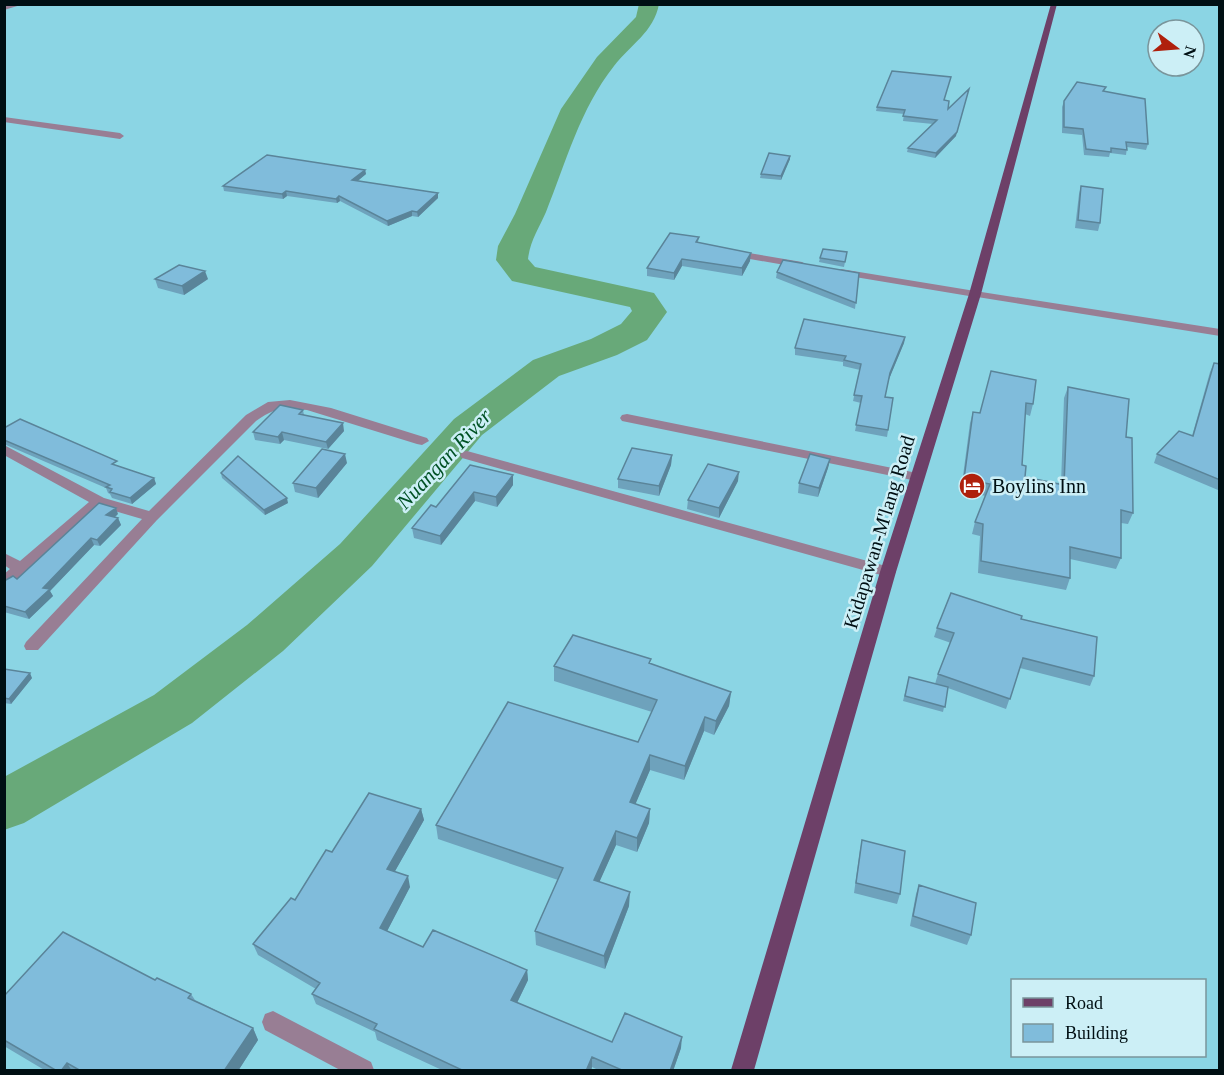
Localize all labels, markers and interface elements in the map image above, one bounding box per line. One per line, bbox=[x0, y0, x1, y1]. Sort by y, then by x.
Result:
north arrow bbox=[1146, 18, 1206, 78]
text: N bbox=[1180, 44, 1200, 60]
water label: Nuangan River bbox=[391, 404, 497, 515]
street label: Kidapawan-M'lang Road bbox=[839, 433, 920, 632]
hotel icon: Boylins Inn bbox=[957, 471, 987, 501]
place label: Boylins Inn bbox=[992, 475, 1086, 498]
legend bbox=[1011, 979, 1206, 1057]
text: Road bbox=[1065, 993, 1103, 1013]
text: Building bbox=[1065, 1023, 1128, 1043]

